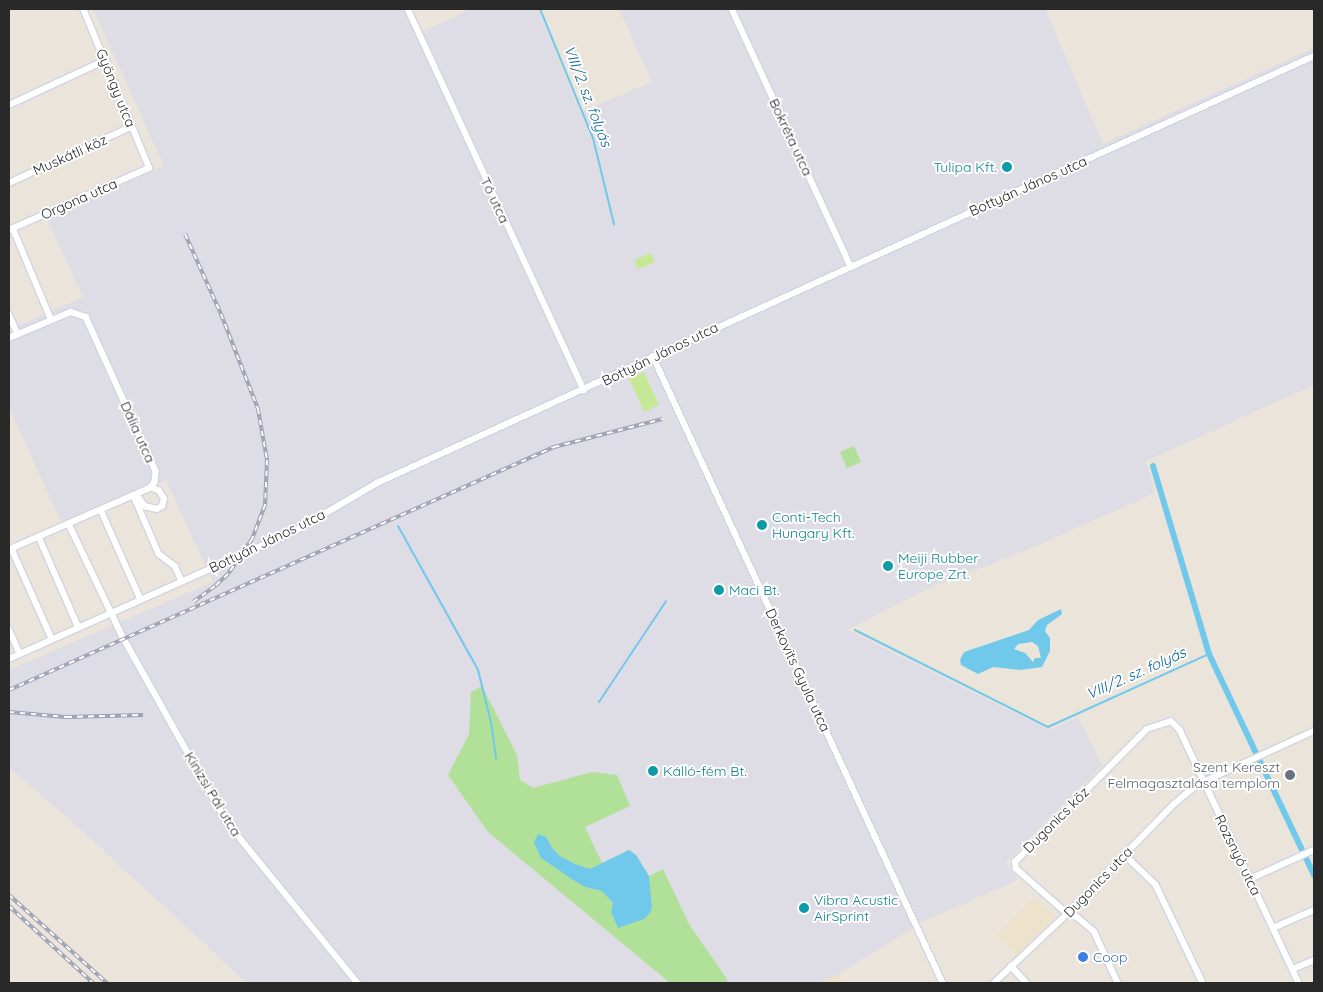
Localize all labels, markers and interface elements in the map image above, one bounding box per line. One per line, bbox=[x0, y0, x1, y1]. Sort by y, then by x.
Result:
water label: VIII/2. sz. folyás bbox=[560, 43, 616, 149]
street label: Gyöngy utca bbox=[93, 46, 139, 130]
street label: Bokréta utca bbox=[766, 96, 816, 178]
street label: Muskátli köz bbox=[30, 131, 110, 179]
street label: Bottyán János utca bbox=[966, 152, 1090, 220]
place label: Tulipa Kft. bbox=[933, 159, 997, 175]
marker: Tulipa Kft. bbox=[1001, 161, 1013, 173]
street label: Tó utca bbox=[477, 174, 513, 226]
street label: Orgona utca bbox=[38, 175, 120, 223]
street label: Bottyán János utca bbox=[599, 319, 721, 389]
street label: Dália utca bbox=[117, 399, 159, 465]
street label: Bottyán János utca bbox=[206, 506, 328, 576]
place label: Conti-Tech Hungary Kft. bbox=[772, 509, 854, 542]
marker: Conti-Tech Hungary Kft. bbox=[756, 519, 768, 531]
place label: Meiji Rubber Europe Zrt. bbox=[898, 550, 979, 582]
marker: Meiji Rubber Europe Zrt. bbox=[882, 560, 894, 572]
place label: Maci Bt. bbox=[729, 582, 780, 598]
marker: Maci Bt. bbox=[713, 584, 725, 596]
street label: Derkovits Gyula utca bbox=[762, 606, 834, 734]
water label: VIII/2. sz. folyás bbox=[1083, 643, 1189, 703]
street label: Kinizsi Pál utca bbox=[181, 749, 245, 839]
place label: Szent Kereszt Felmagasztalása templom bbox=[1107, 759, 1280, 792]
place label: Kálló-fém Bt. bbox=[663, 763, 747, 779]
marker: Kálló-fém Bt. bbox=[647, 765, 659, 777]
marker: Szent Kereszt Felmagasztalása templom bbox=[1284, 769, 1296, 781]
street label: Dugonics köz bbox=[1020, 784, 1092, 856]
street label: Rozsnyó utca bbox=[1211, 812, 1265, 898]
street label: Dugonics utca bbox=[1060, 843, 1136, 921]
place label: Vibra Acustic AirSprint bbox=[814, 892, 898, 924]
marker: Vibra Acustic AirSprint bbox=[798, 902, 810, 914]
place label: Coop bbox=[1093, 949, 1128, 965]
marker: Coop bbox=[1077, 951, 1089, 963]

